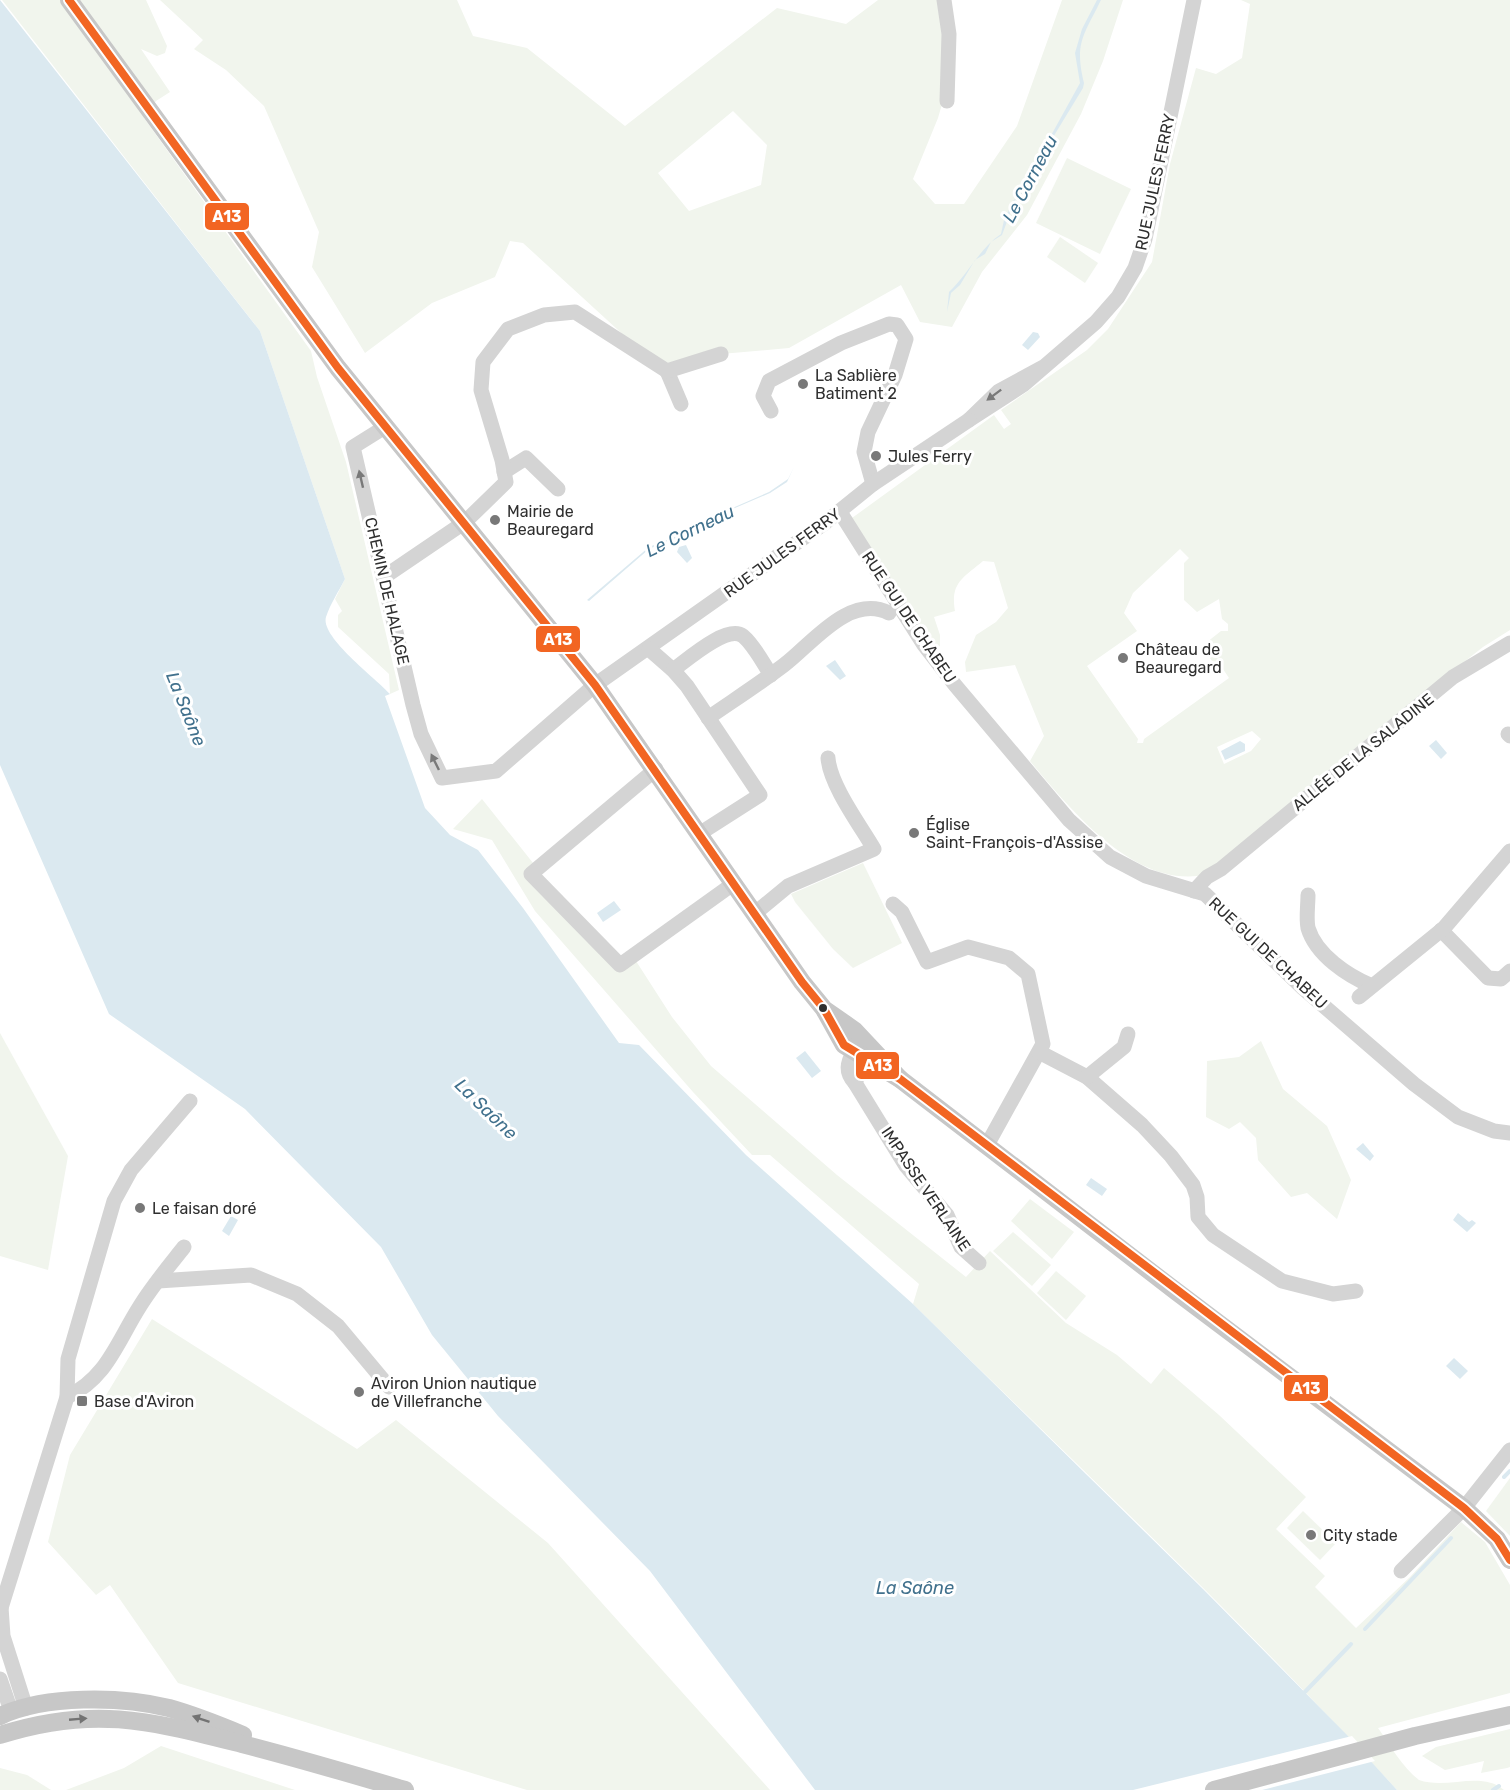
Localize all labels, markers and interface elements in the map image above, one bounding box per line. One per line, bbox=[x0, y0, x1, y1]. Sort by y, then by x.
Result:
street label: RUE JULES FERRY bbox=[1131, 112, 1179, 252]
water label: Le Corneau bbox=[998, 131, 1062, 226]
line badge: A13 bbox=[204, 202, 250, 231]
text: A13 bbox=[212, 207, 242, 226]
place label: La Sablière Batiment 2 bbox=[815, 366, 897, 403]
marker: La Sablière Batiment 2 bbox=[796, 377, 810, 391]
one-way arrow bbox=[987, 389, 1003, 401]
place label: Jules Ferry bbox=[888, 447, 972, 466]
marker: Jules Ferry bbox=[869, 449, 883, 463]
one-way arrow bbox=[355, 470, 365, 488]
water label: Le Corneau bbox=[642, 500, 738, 562]
place label: Mairie de Beauregard bbox=[507, 502, 594, 539]
street label: RUE JULES FERRY bbox=[720, 504, 844, 602]
marker: Mairie de Beauregard bbox=[488, 513, 502, 527]
street label: CHEMIN DE HALAGE bbox=[361, 515, 413, 667]
street label: RUE GUI DE CHABEU bbox=[858, 548, 960, 686]
line badge: A13 bbox=[535, 625, 581, 653]
text: A13 bbox=[543, 630, 573, 649]
place label: Château de Beauregard bbox=[1135, 640, 1222, 677]
marker: Château de Beauregard bbox=[1116, 651, 1130, 665]
water label: La Saône bbox=[161, 669, 211, 749]
street label: ALLÉE DE LA SALADINE bbox=[1288, 689, 1438, 815]
one-way arrow bbox=[430, 753, 439, 770]
place label: Église Saint-François-d'Assise bbox=[926, 815, 1103, 852]
marker: Église Saint-François-d'Assise bbox=[907, 826, 921, 840]
street label: RUE GUI DE CHABEU bbox=[1205, 893, 1331, 1013]
unlabelled marker bbox=[817, 1002, 829, 1014]
line badge: A13 bbox=[855, 1051, 900, 1080]
text: A13 bbox=[863, 1056, 893, 1075]
water label: La Saône bbox=[450, 1074, 522, 1144]
street label: IMPASSE VERLAINE bbox=[877, 1123, 975, 1255]
place label: Le faisan doré bbox=[152, 1199, 256, 1218]
marker: Le faisan doré bbox=[133, 1201, 147, 1215]
place label: Aviron Union nautique de Villefranche bbox=[371, 1374, 537, 1411]
line badge: A13 bbox=[1283, 1374, 1329, 1402]
text: A13 bbox=[1291, 1379, 1321, 1398]
marker: Aviron Union nautique de Villefranche bbox=[352, 1385, 366, 1399]
place label: Base d'Aviron bbox=[94, 1392, 194, 1411]
marker: Base d'Aviron bbox=[75, 1394, 89, 1408]
place label: City stade bbox=[1323, 1526, 1398, 1545]
marker: City stade bbox=[1304, 1528, 1318, 1542]
water label: La Saône bbox=[876, 1577, 954, 1599]
one-way arrow bbox=[69, 1714, 88, 1724]
one-way arrow bbox=[192, 1714, 210, 1723]

